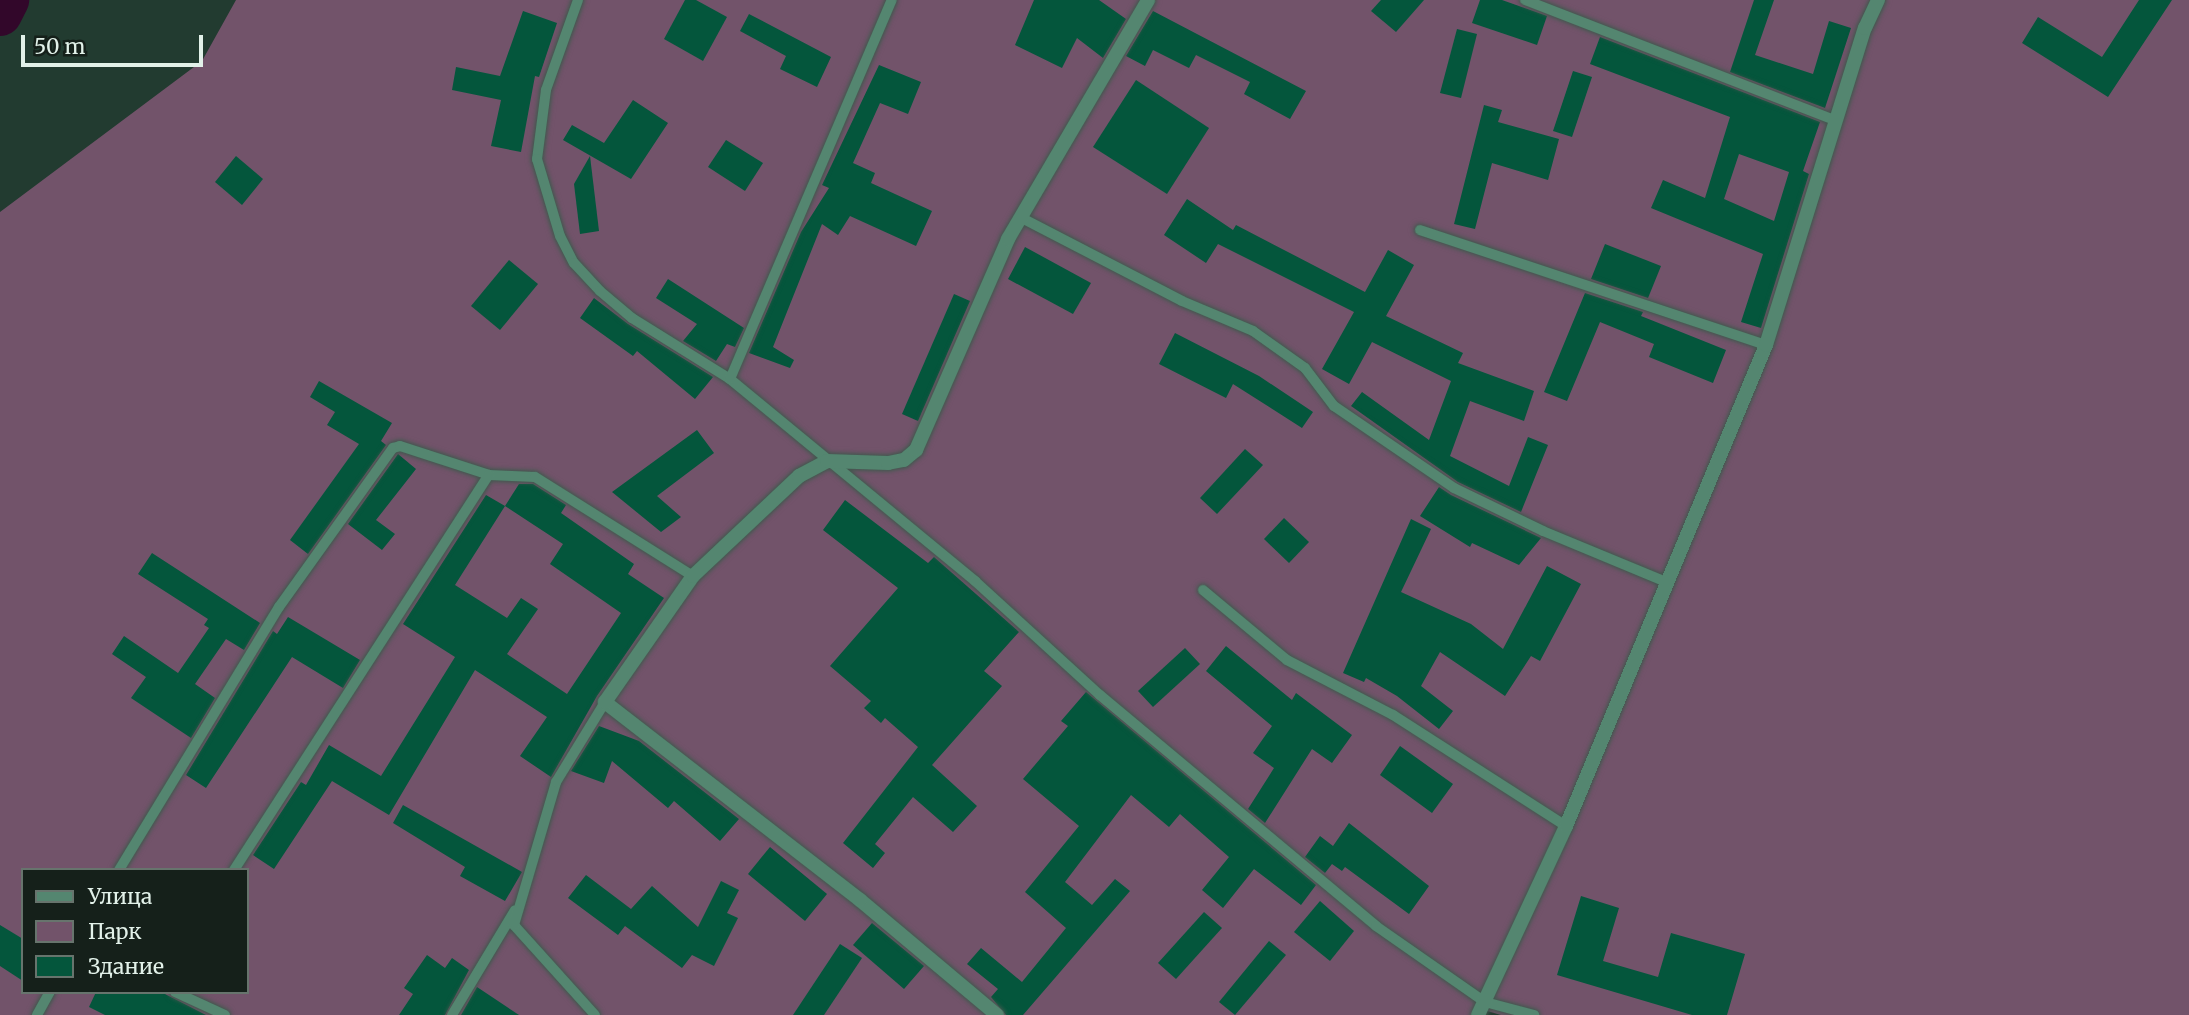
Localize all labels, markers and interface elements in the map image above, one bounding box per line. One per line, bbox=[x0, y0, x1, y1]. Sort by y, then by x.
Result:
scale bar bbox=[24, 21, 206, 65]
text: 50 m bbox=[34, 33, 85, 60]
legend bbox=[21, 868, 248, 994]
text: Улица bbox=[88, 883, 152, 910]
text: Парк bbox=[88, 918, 142, 945]
text: Здание bbox=[88, 953, 164, 980]

